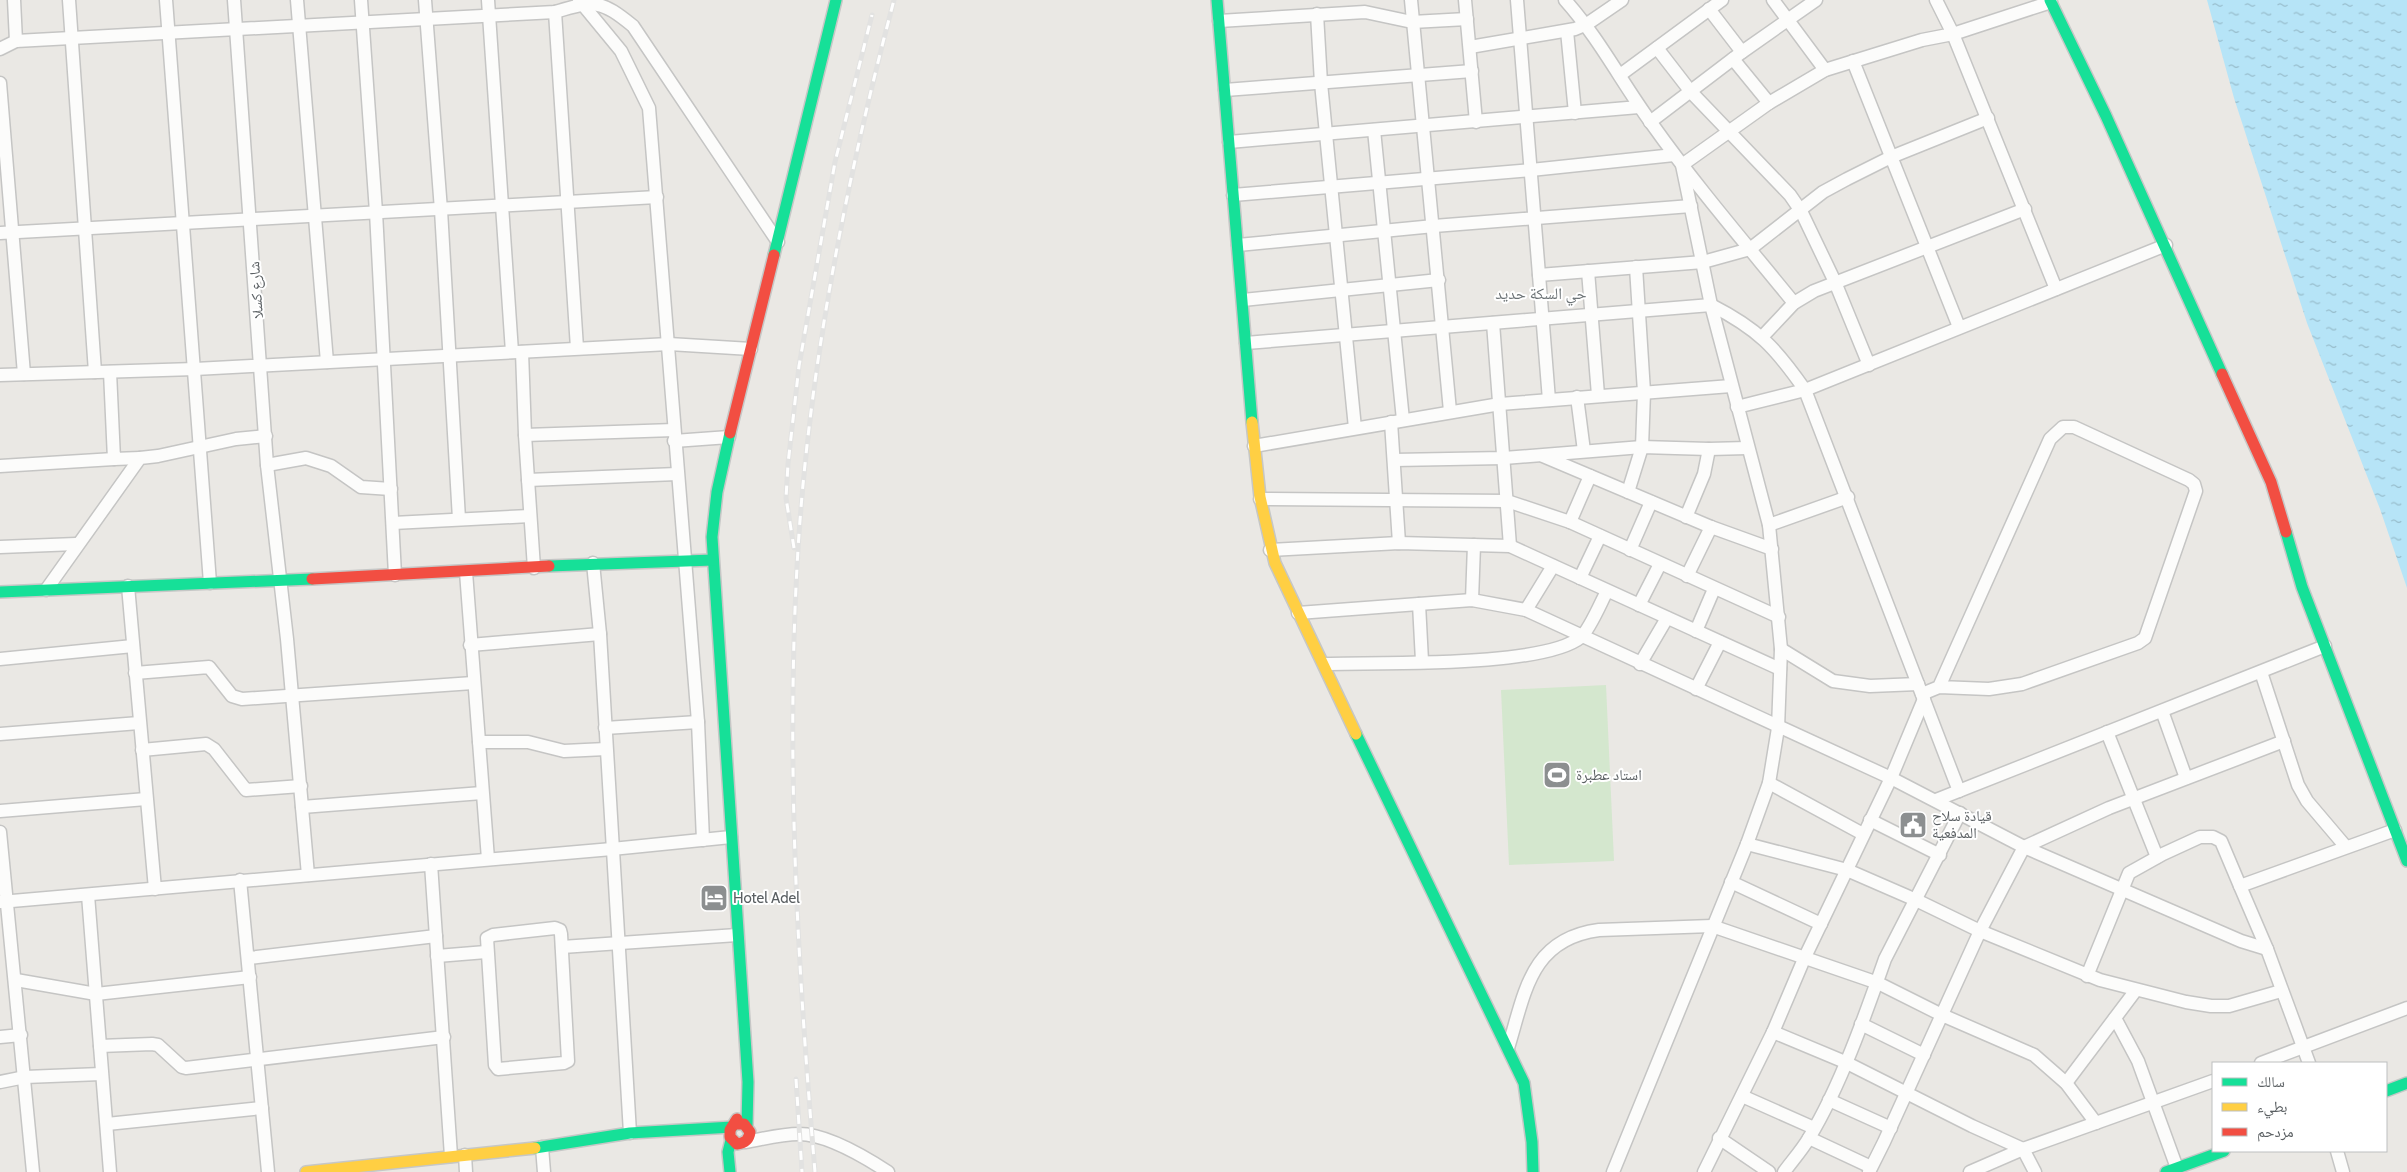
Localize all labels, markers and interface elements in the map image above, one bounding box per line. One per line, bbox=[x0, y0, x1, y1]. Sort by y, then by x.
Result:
street label: شارع كسلا bbox=[245, 261, 268, 319]
district label: حي السكة حديد bbox=[1495, 284, 1587, 306]
sports icon: استاد عطبرة bbox=[1542, 760, 1572, 790]
place label: استاد عطبرة bbox=[1576, 766, 1642, 784]
place label: قيادة سلاح المدفعية bbox=[1932, 807, 1992, 842]
public building icon: قيادة سلاح المدفعية bbox=[1898, 810, 1928, 840]
hotel icon: Hotel Adel bbox=[699, 883, 729, 913]
place label: Hotel Adel bbox=[733, 889, 800, 907]
legend bbox=[2212, 1062, 2387, 1152]
text: سالك bbox=[2257, 1073, 2285, 1091]
text: بطيء bbox=[2257, 1098, 2287, 1119]
text: مزدحم bbox=[2257, 1123, 2294, 1142]

